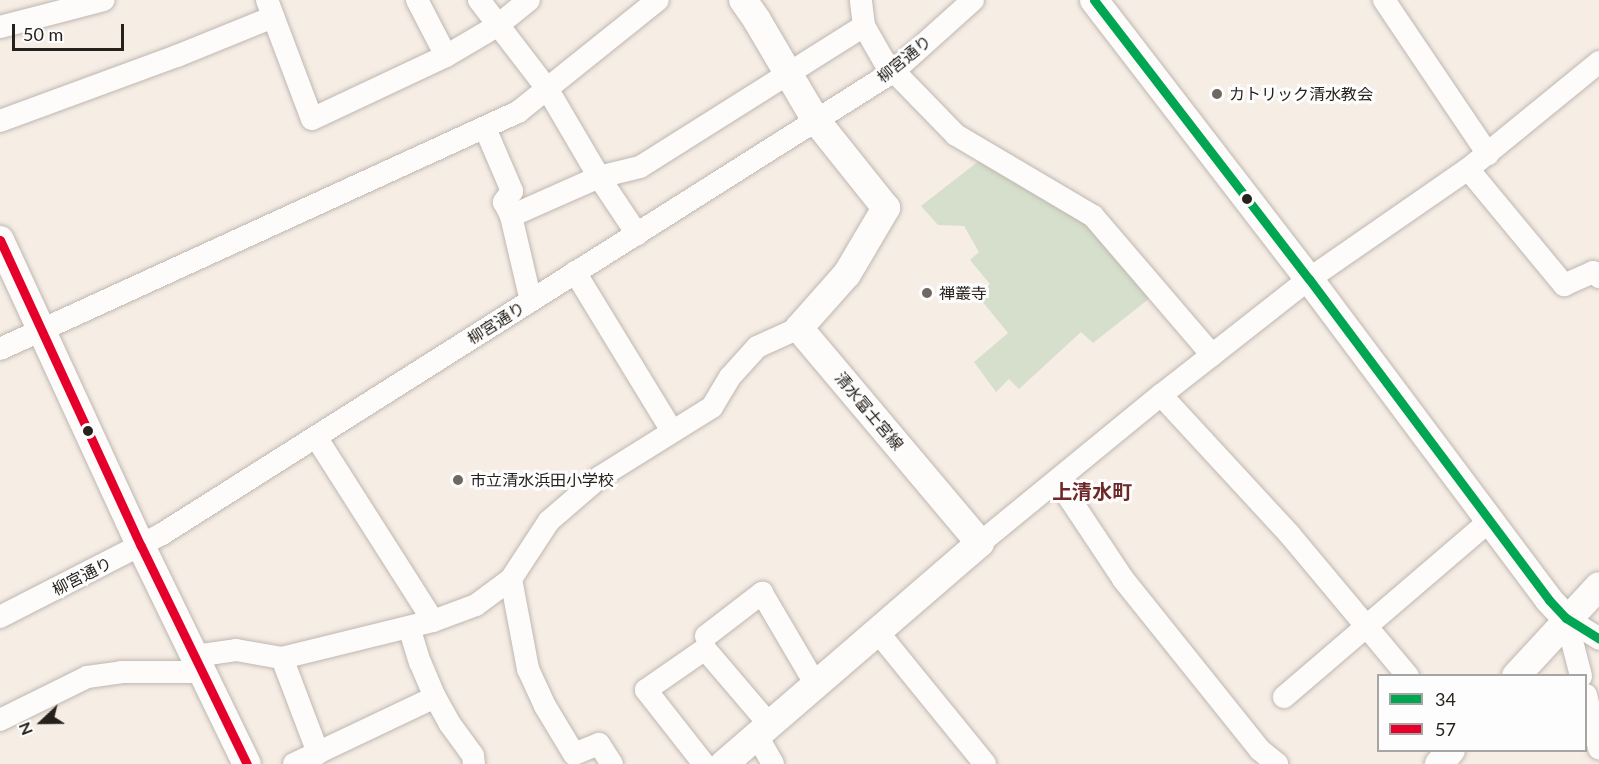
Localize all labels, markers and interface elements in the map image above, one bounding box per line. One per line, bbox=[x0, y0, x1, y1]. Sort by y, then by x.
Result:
scale bar bbox=[15, 12, 128, 50]
text: 50 m bbox=[23, 23, 63, 45]
street label: 柳宮通り bbox=[873, 31, 935, 87]
place label: カトリック清水教会 bbox=[1229, 84, 1373, 104]
marker: カトリック清水教会 bbox=[1210, 87, 1224, 101]
unlabelled marker bbox=[1241, 193, 1253, 205]
place label: 禅叢寺 bbox=[939, 283, 987, 303]
marker: 禅叢寺 bbox=[920, 286, 934, 300]
street label: 柳宮通り bbox=[464, 298, 528, 348]
street label: 清水富士宮線 bbox=[831, 368, 907, 454]
unlabelled marker bbox=[82, 425, 94, 437]
place label: 市立清水浜田小学校 bbox=[470, 470, 614, 490]
marker: 市立清水浜田小学校 bbox=[451, 473, 465, 487]
district label: 上清水町 bbox=[1052, 479, 1132, 503]
street label: 柳宮通り bbox=[49, 553, 115, 599]
legend bbox=[1377, 674, 1587, 752]
text: 34 bbox=[1435, 688, 1456, 710]
north arrow bbox=[12, 692, 72, 752]
text: 57 bbox=[1435, 718, 1456, 740]
text: N bbox=[14, 720, 36, 738]

